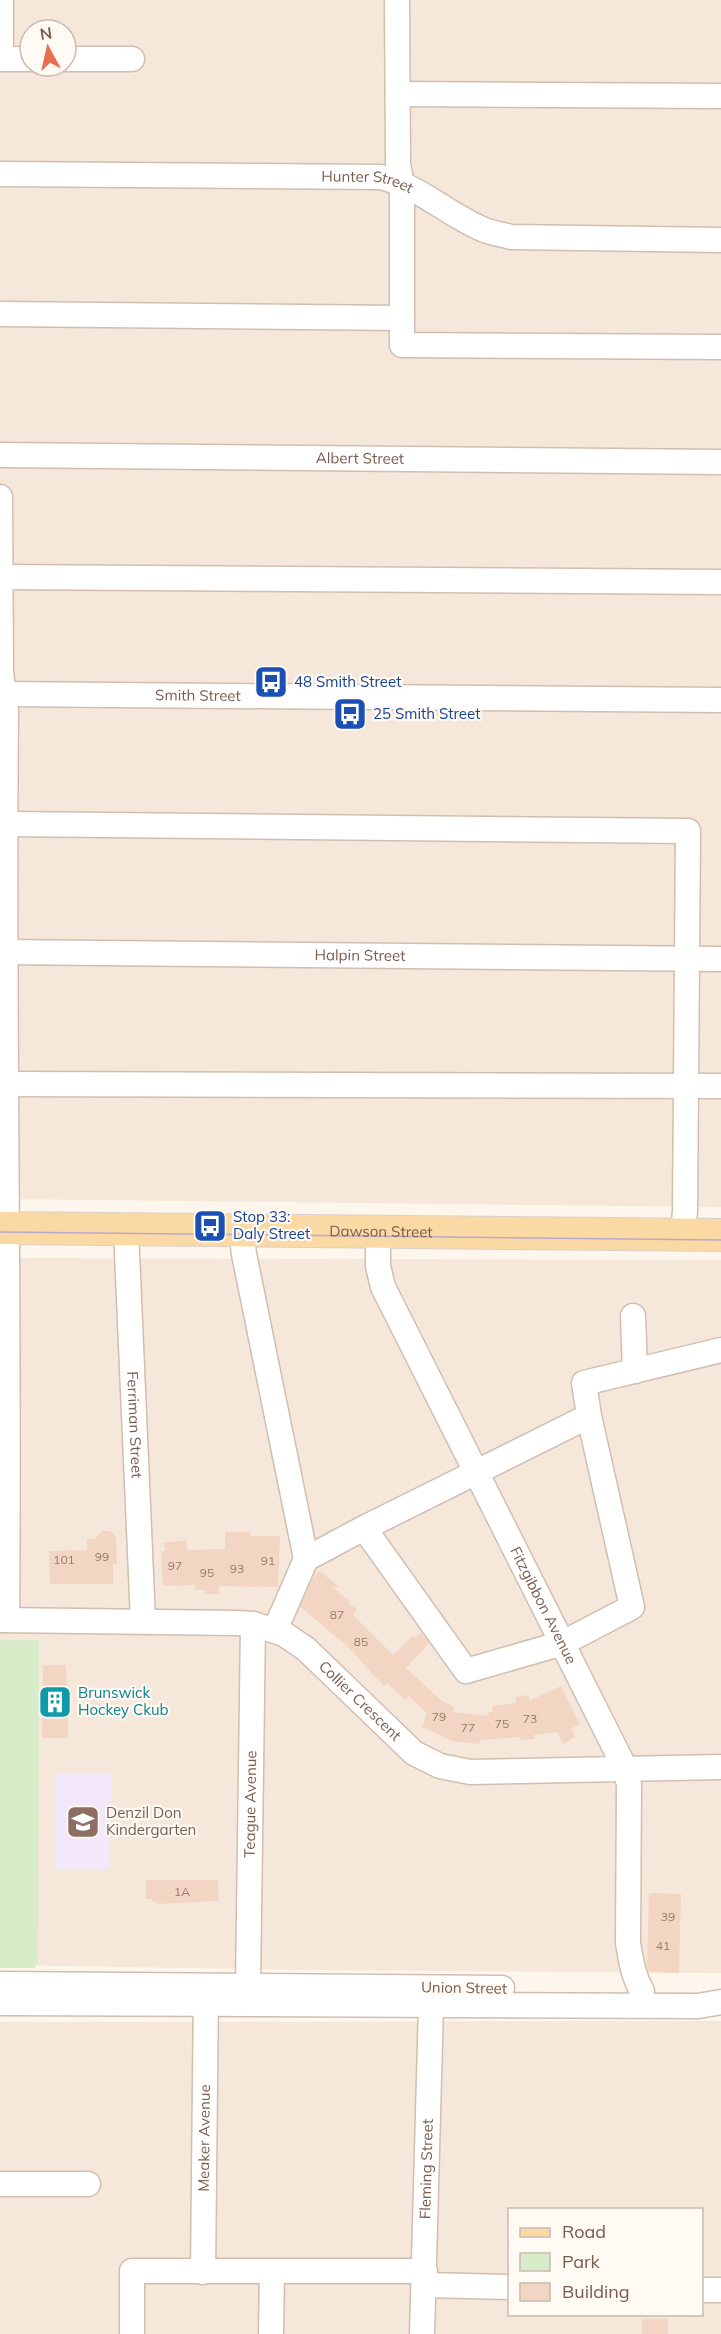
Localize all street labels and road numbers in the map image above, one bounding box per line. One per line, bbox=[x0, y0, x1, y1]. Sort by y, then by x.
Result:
street label: Hunter Street bbox=[321, 167, 417, 197]
street label: Albert Street bbox=[316, 448, 404, 468]
street label: Smith Street bbox=[155, 685, 241, 705]
street label: Halpin Street bbox=[314, 945, 406, 965]
street label: Dawson Street bbox=[329, 1221, 433, 1241]
street label: Ferriman Street bbox=[123, 1371, 147, 1479]
street label: Fitzgibbon Avenue bbox=[506, 1543, 581, 1667]
street label: Collier Crescent bbox=[315, 1656, 405, 1745]
street label: Teague Avenue bbox=[240, 1750, 260, 1858]
street label: Union Street bbox=[421, 1977, 507, 1998]
street label: Meaker Avenue bbox=[194, 2084, 214, 2192]
street label: Fleming Street bbox=[415, 2119, 437, 2219]

